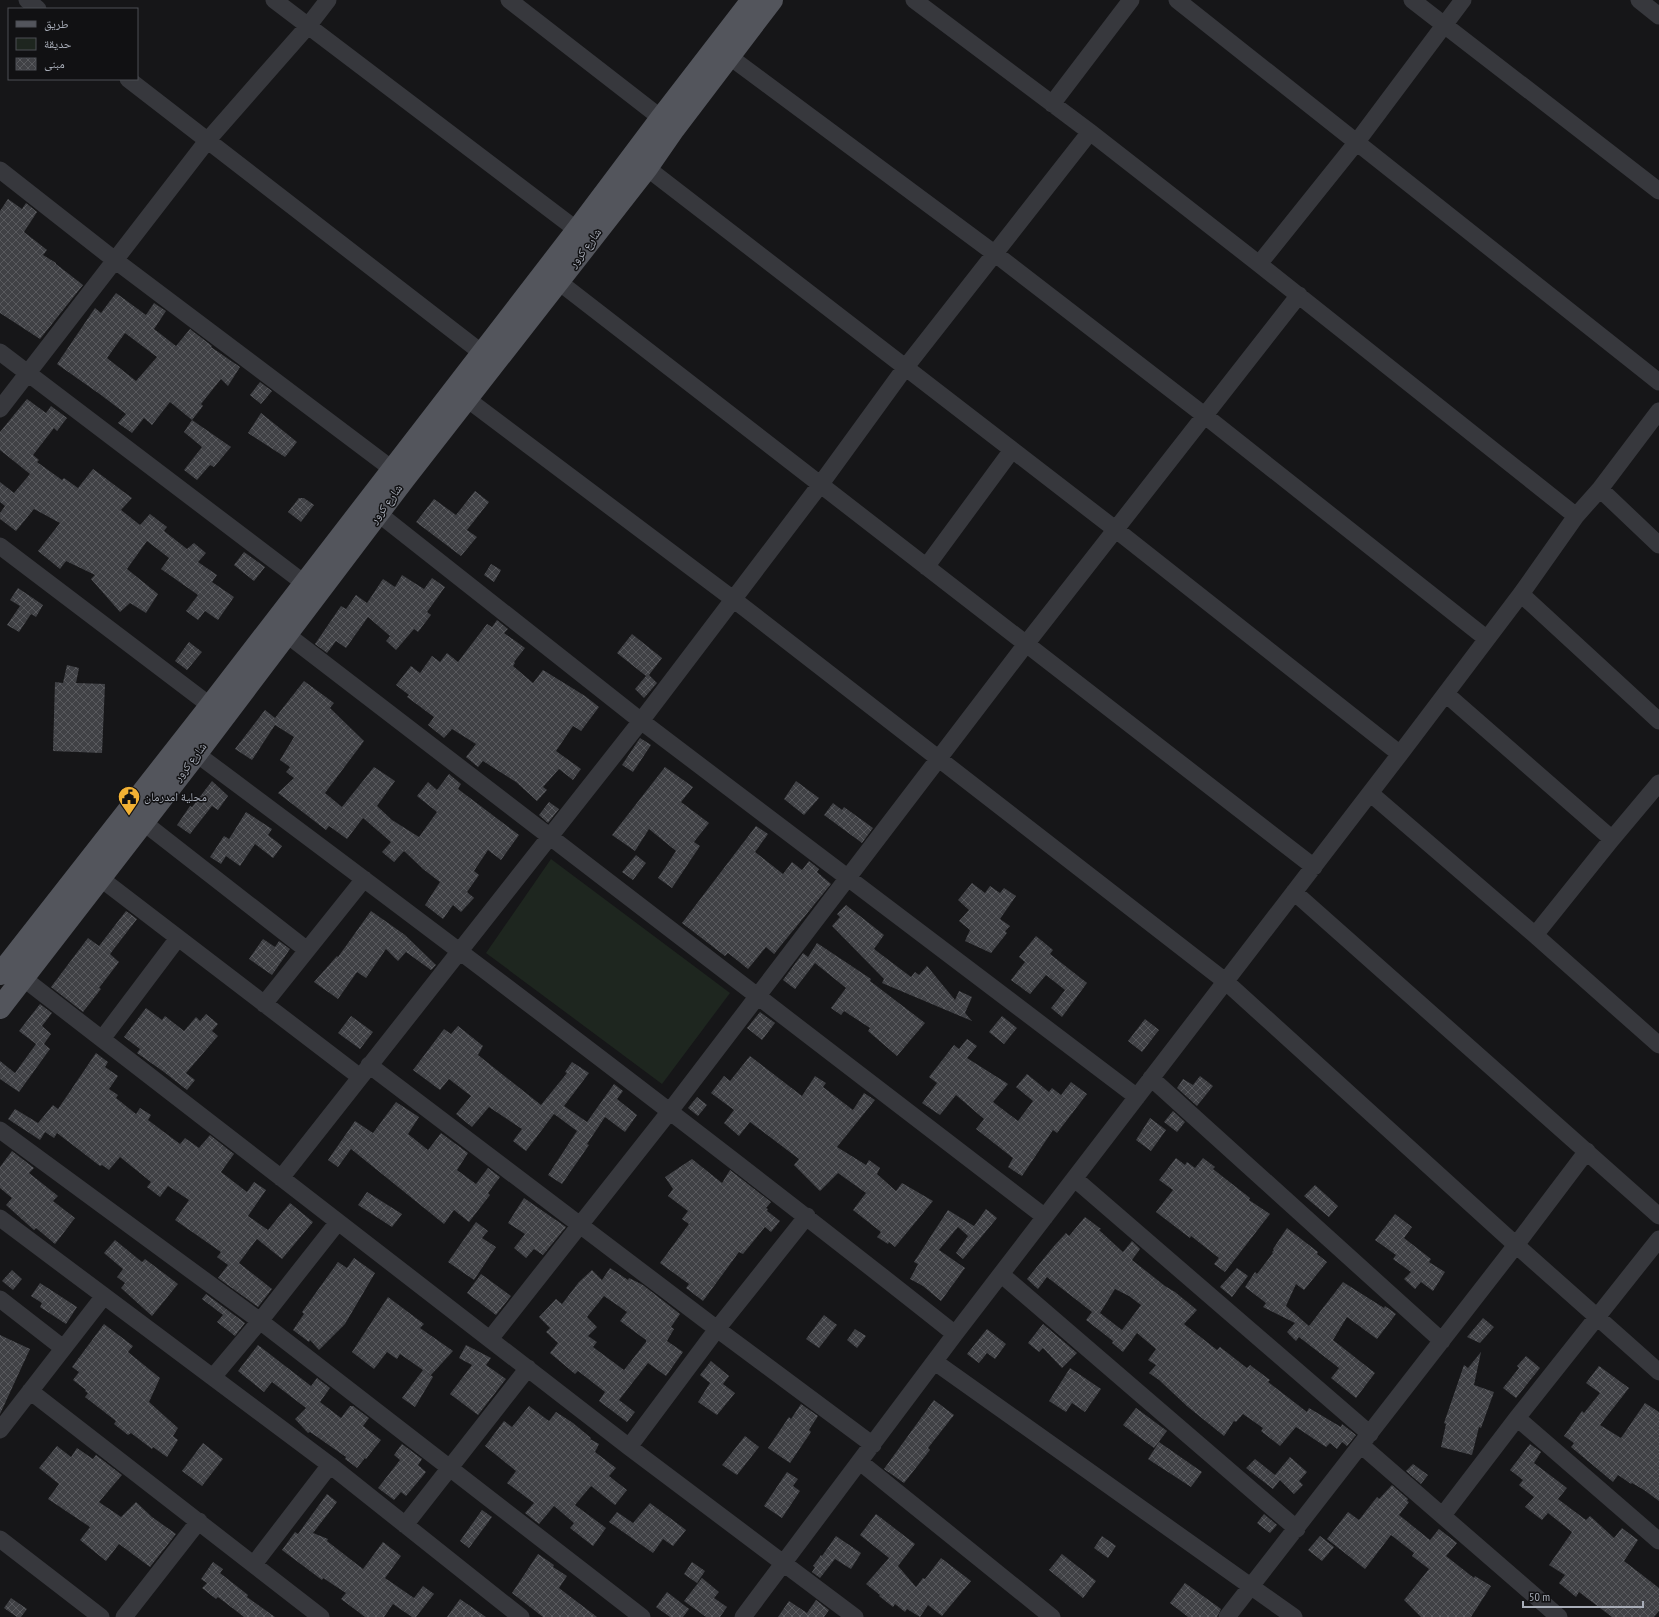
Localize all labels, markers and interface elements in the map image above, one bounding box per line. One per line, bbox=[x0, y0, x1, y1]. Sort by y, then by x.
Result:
legend bbox=[8, 8, 138, 80]
text: طريق bbox=[44, 16, 69, 31]
text: حديقة bbox=[44, 36, 72, 51]
text: مبنى bbox=[44, 56, 65, 71]
street label: شارع كرور bbox=[564, 225, 605, 272]
street label: شارع كرور bbox=[365, 481, 406, 528]
street label: شارع كرور bbox=[169, 739, 210, 786]
public building icon: محلية امدرمان bbox=[116, 784, 142, 817]
place label: محلية امدرمان bbox=[144, 789, 207, 804]
scale bar bbox=[1523, 1583, 1643, 1609]
text: 50 m bbox=[1529, 1589, 1550, 1604]

